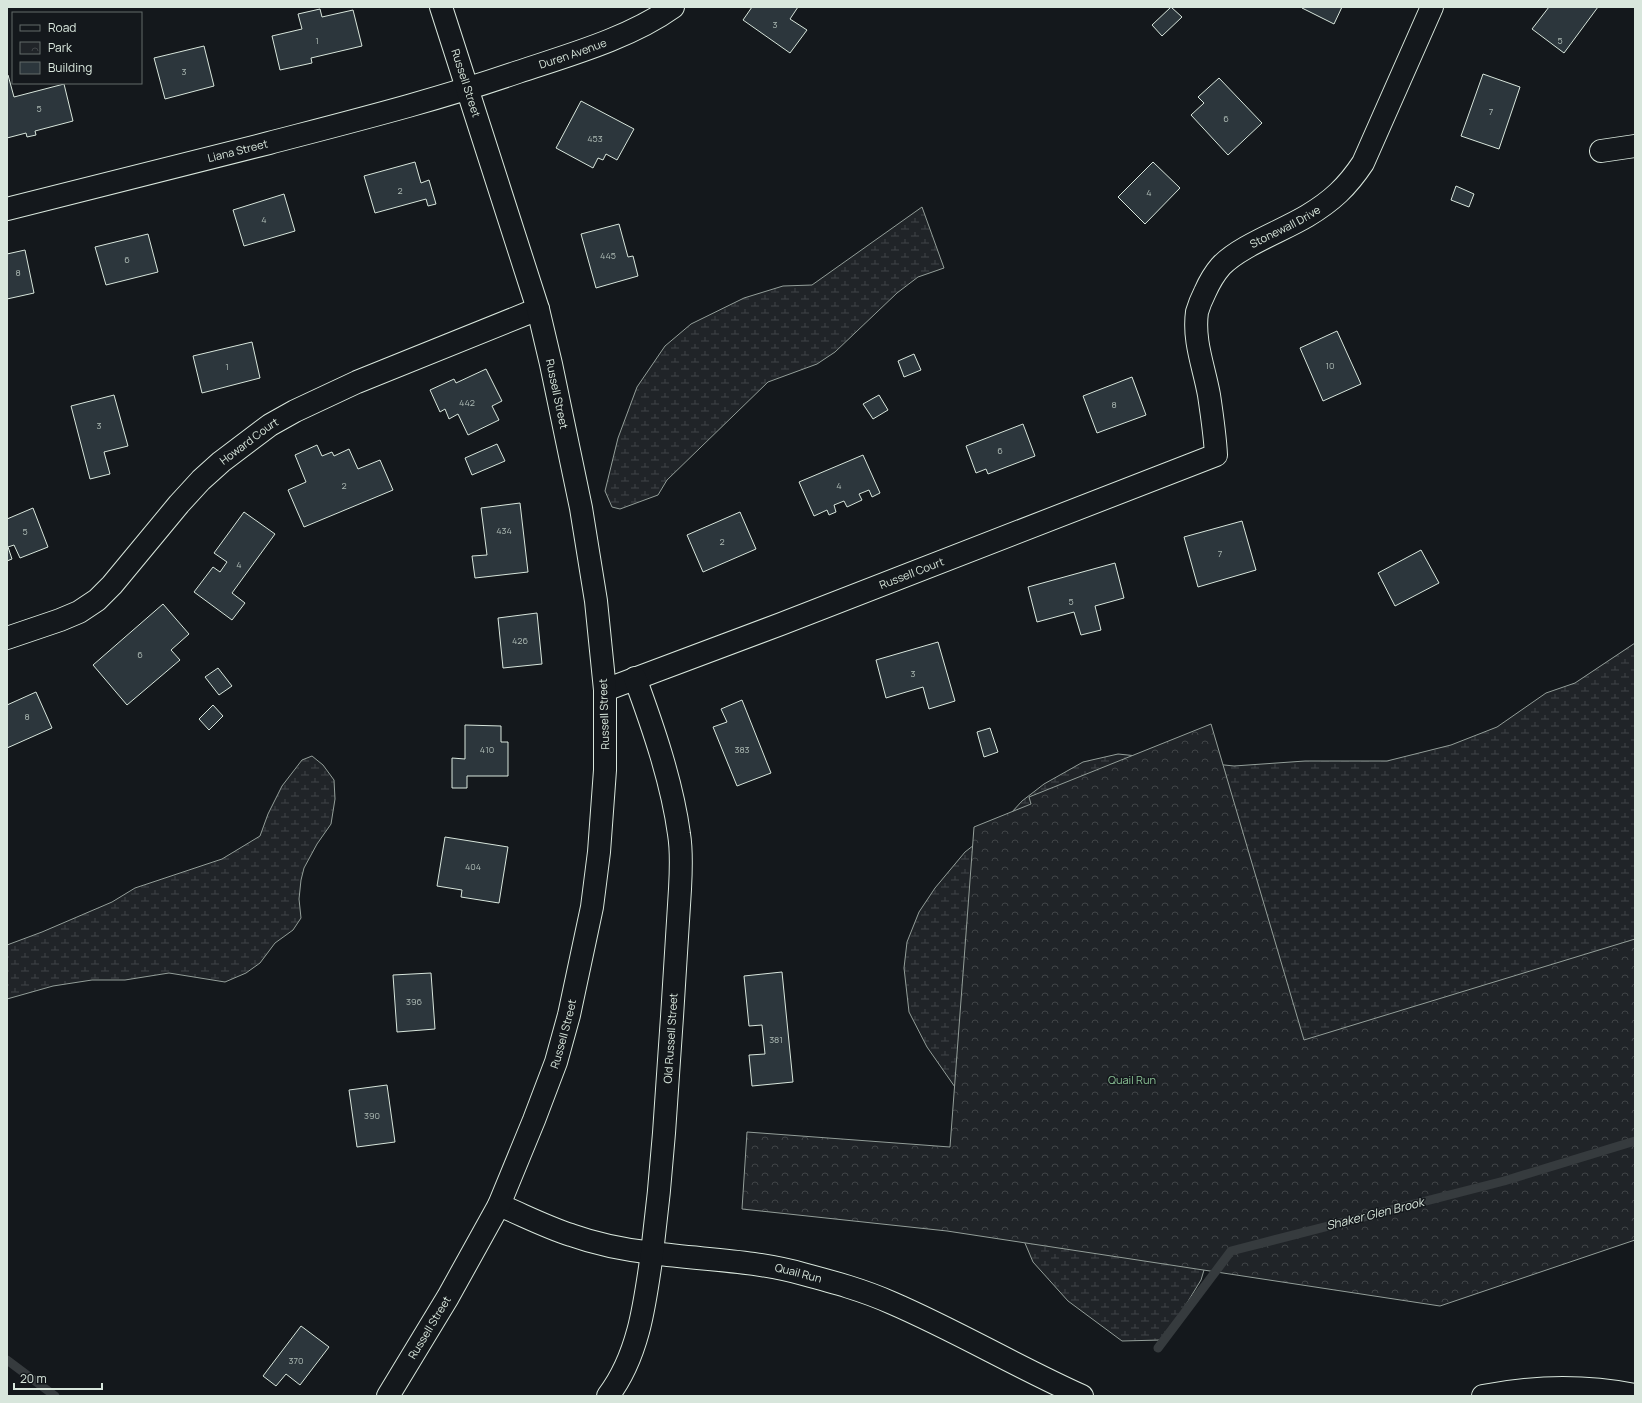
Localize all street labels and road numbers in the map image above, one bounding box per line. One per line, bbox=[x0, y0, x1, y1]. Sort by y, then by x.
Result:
street label: Duren Avenue bbox=[537, 34, 609, 72]
street label: Russell Street bbox=[448, 47, 485, 119]
street label: Liana Street bbox=[206, 136, 269, 165]
street label: Stonewall Drive bbox=[1247, 201, 1323, 251]
street label: Russell Street bbox=[543, 358, 572, 430]
street label: Howard Court bbox=[216, 414, 281, 468]
street label: Russell Court bbox=[877, 553, 946, 592]
street label: Russell Street bbox=[595, 678, 612, 750]
street label: Old Russell Street bbox=[660, 993, 681, 1084]
street label: Russell Street bbox=[546, 998, 579, 1071]
street label: Quail Run bbox=[774, 1260, 824, 1286]
street label: Russell Street bbox=[404, 1293, 454, 1362]

